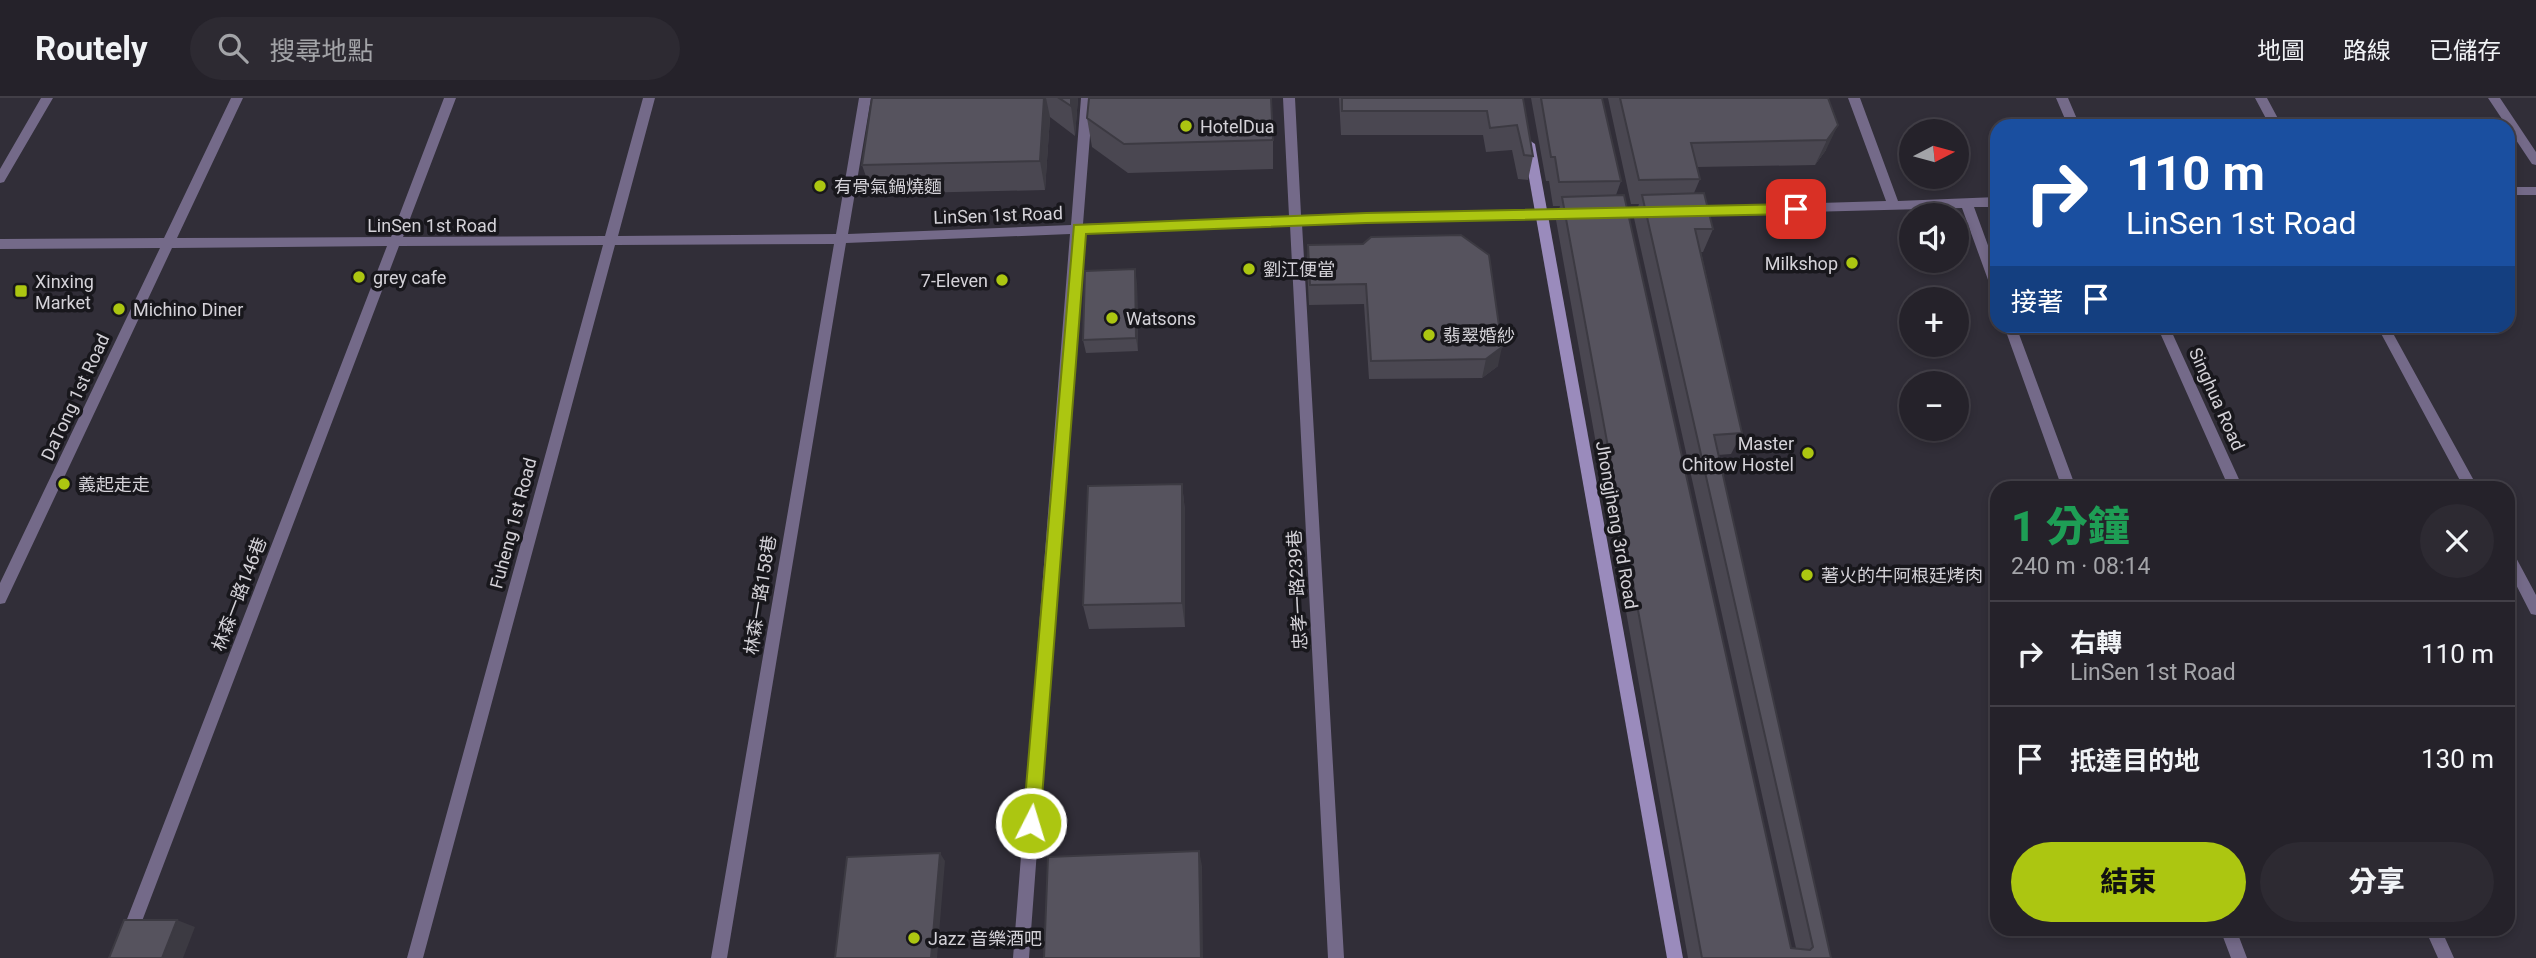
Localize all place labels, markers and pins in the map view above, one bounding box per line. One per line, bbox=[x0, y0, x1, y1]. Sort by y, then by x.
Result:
place label: HotelDua bbox=[1200, 116, 1274, 137]
marker: HotelDua bbox=[1178, 118, 1194, 134]
place label: 有骨氣鍋燒麵 bbox=[834, 176, 942, 197]
marker: 有骨氣鍋燒麵 bbox=[812, 178, 828, 194]
pin bbox=[1766, 179, 1826, 239]
place label: Milkshop bbox=[1765, 253, 1838, 274]
marker: Milkshop bbox=[1844, 255, 1860, 271]
place label: 劉江便當 bbox=[1263, 259, 1335, 280]
marker: 劉江便當 bbox=[1241, 261, 1257, 277]
place label: grey cafe bbox=[373, 267, 446, 288]
marker: grey cafe bbox=[351, 269, 367, 285]
place label: 7-Eleven bbox=[921, 270, 988, 291]
place label: Xinxing Market bbox=[35, 271, 94, 313]
marker: 7-Eleven bbox=[994, 272, 1010, 288]
marker: Xinxing Market bbox=[13, 283, 29, 299]
place label: Michino Diner bbox=[133, 299, 243, 320]
marker: Michino Diner bbox=[111, 301, 127, 317]
place label: Watsons bbox=[1126, 308, 1196, 329]
marker: Watsons bbox=[1104, 310, 1120, 326]
place label: 翡翠婚紗 bbox=[1443, 325, 1515, 346]
marker: 翡翠婚紗 bbox=[1421, 327, 1437, 343]
place label: Master Chitow Hostel bbox=[1682, 433, 1794, 475]
marker: Master Chitow Hostel bbox=[1800, 445, 1816, 461]
place label: 義起走走 bbox=[78, 474, 150, 495]
marker: 義起走走 bbox=[56, 476, 72, 492]
place label: 著火的牛阿根廷烤肉 bbox=[1821, 565, 1983, 586]
marker: 著火的牛阿根廷烤肉 bbox=[1799, 567, 1815, 583]
place label: Jazz 音樂酒吧 bbox=[928, 928, 1042, 949]
marker: Jazz 音樂酒吧 bbox=[906, 930, 922, 946]

